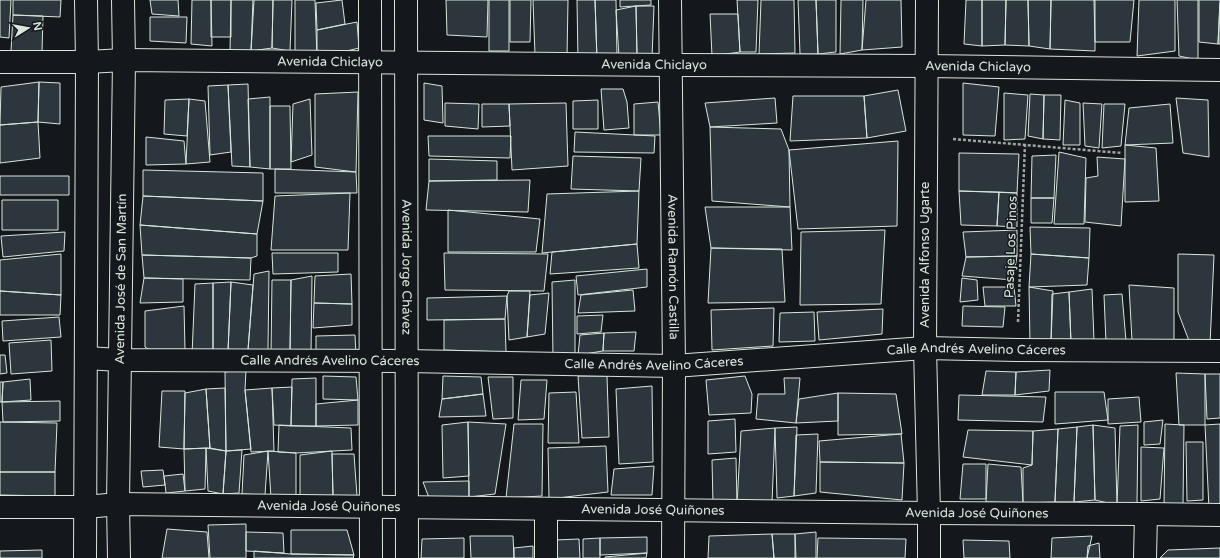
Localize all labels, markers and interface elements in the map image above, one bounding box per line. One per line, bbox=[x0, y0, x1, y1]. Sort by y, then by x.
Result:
north arrow bbox=[8, 8, 48, 48]
text: N bbox=[30, 21, 45, 32]
street label: Avenida Chiclayo bbox=[277, 53, 383, 70]
street label: Avenida Chiclayo bbox=[601, 56, 707, 73]
street label: Avenida Chiclayo bbox=[925, 58, 1031, 75]
street label: Avenida Alfonso Ugarte bbox=[917, 182, 933, 328]
street label: Avenida José de San Martín bbox=[112, 193, 130, 365]
street label: Avenida Ramón Castilla bbox=[664, 194, 682, 340]
street label: Pasaje Los Pinos bbox=[1001, 196, 1021, 298]
street label: Avenida Jorge Chávez bbox=[398, 199, 415, 335]
street label: Calle Andrés Avelino Cáceres bbox=[886, 340, 1066, 359]
street label: Calle Andrés Avelino Cáceres bbox=[240, 352, 420, 369]
street label: Calle Andrés Avelino Cáceres bbox=[564, 353, 744, 374]
street label: Avenida José Quiñones bbox=[257, 498, 401, 515]
street label: Avenida José Quiñones bbox=[581, 501, 725, 519]
street label: Avenida José Quiñones bbox=[905, 505, 1049, 522]

